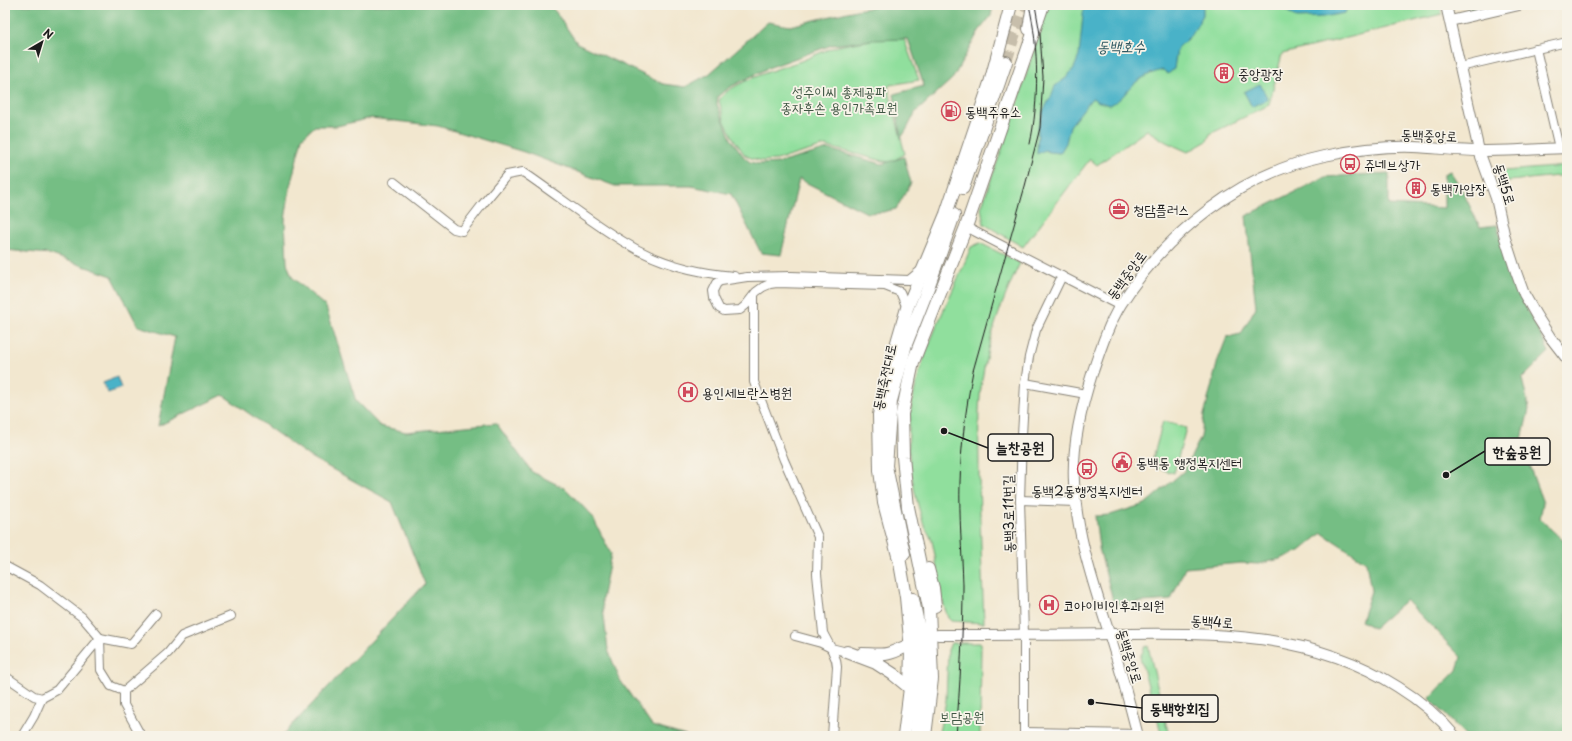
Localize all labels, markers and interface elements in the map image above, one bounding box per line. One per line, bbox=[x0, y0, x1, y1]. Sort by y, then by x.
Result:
north arrow bbox=[22, 22, 62, 62]
text: N bbox=[40, 24, 57, 43]
water label: 동백호수 bbox=[1097, 34, 1146, 57]
building icon: 중앙광장 bbox=[1213, 62, 1235, 84]
place label: 중앙광장 bbox=[1238, 63, 1284, 84]
park label: 성주이씨 총제공파 종자후손 용인가족묘원 bbox=[780, 81, 898, 118]
fuel station icon: 동백주유소 bbox=[940, 100, 962, 122]
place label: 동백주유소 bbox=[965, 101, 1021, 122]
street label: 동백중앙로 bbox=[1400, 124, 1458, 146]
bus stop icon: 쥬네브상가 bbox=[1339, 153, 1361, 175]
place label: 쥬네브상가 bbox=[1364, 154, 1421, 175]
street label: 동백5로 bbox=[1489, 160, 1521, 208]
building icon: 동백가압장 bbox=[1405, 177, 1427, 199]
place label: 동백가압장 bbox=[1430, 178, 1487, 199]
office icon: 청담플러스 bbox=[1108, 198, 1130, 220]
place label: 청담플러스 bbox=[1133, 199, 1189, 220]
street label: 동백중앙로 bbox=[1101, 246, 1151, 304]
street label: 동백죽전대로 bbox=[867, 342, 901, 412]
hospital icon: 용인세브란스병원 bbox=[677, 381, 699, 403]
place label: 용인세브란스병원 bbox=[702, 382, 792, 403]
callout: 늘찬공원 bbox=[988, 434, 1053, 461]
text: 늘찬공원 bbox=[996, 435, 1044, 458]
callout: 한숲공원 bbox=[1485, 438, 1550, 465]
text: 한숲공원 bbox=[1492, 439, 1541, 462]
public building icon: 동백동 행정복지센터 bbox=[1111, 451, 1133, 473]
place label: 동백동 행정복지센터 bbox=[1136, 452, 1242, 473]
bus stop icon: 동백2동행정복지센터 bbox=[1076, 458, 1098, 480]
street label: 동백3로11번길 bbox=[997, 474, 1019, 553]
place label: 동백2동행정복지센터 bbox=[1031, 480, 1143, 501]
hospital icon: 코아이비인후과의원 bbox=[1038, 594, 1060, 616]
place label: 코아이비인후과의원 bbox=[1063, 595, 1164, 616]
street label: 동백4로 bbox=[1190, 609, 1234, 633]
street label: 동백중앙로 bbox=[1112, 626, 1148, 686]
callout: 동백항회집 bbox=[1142, 695, 1218, 722]
text: 동백항회집 bbox=[1150, 696, 1210, 719]
park label: 보담공원 bbox=[939, 706, 985, 727]

